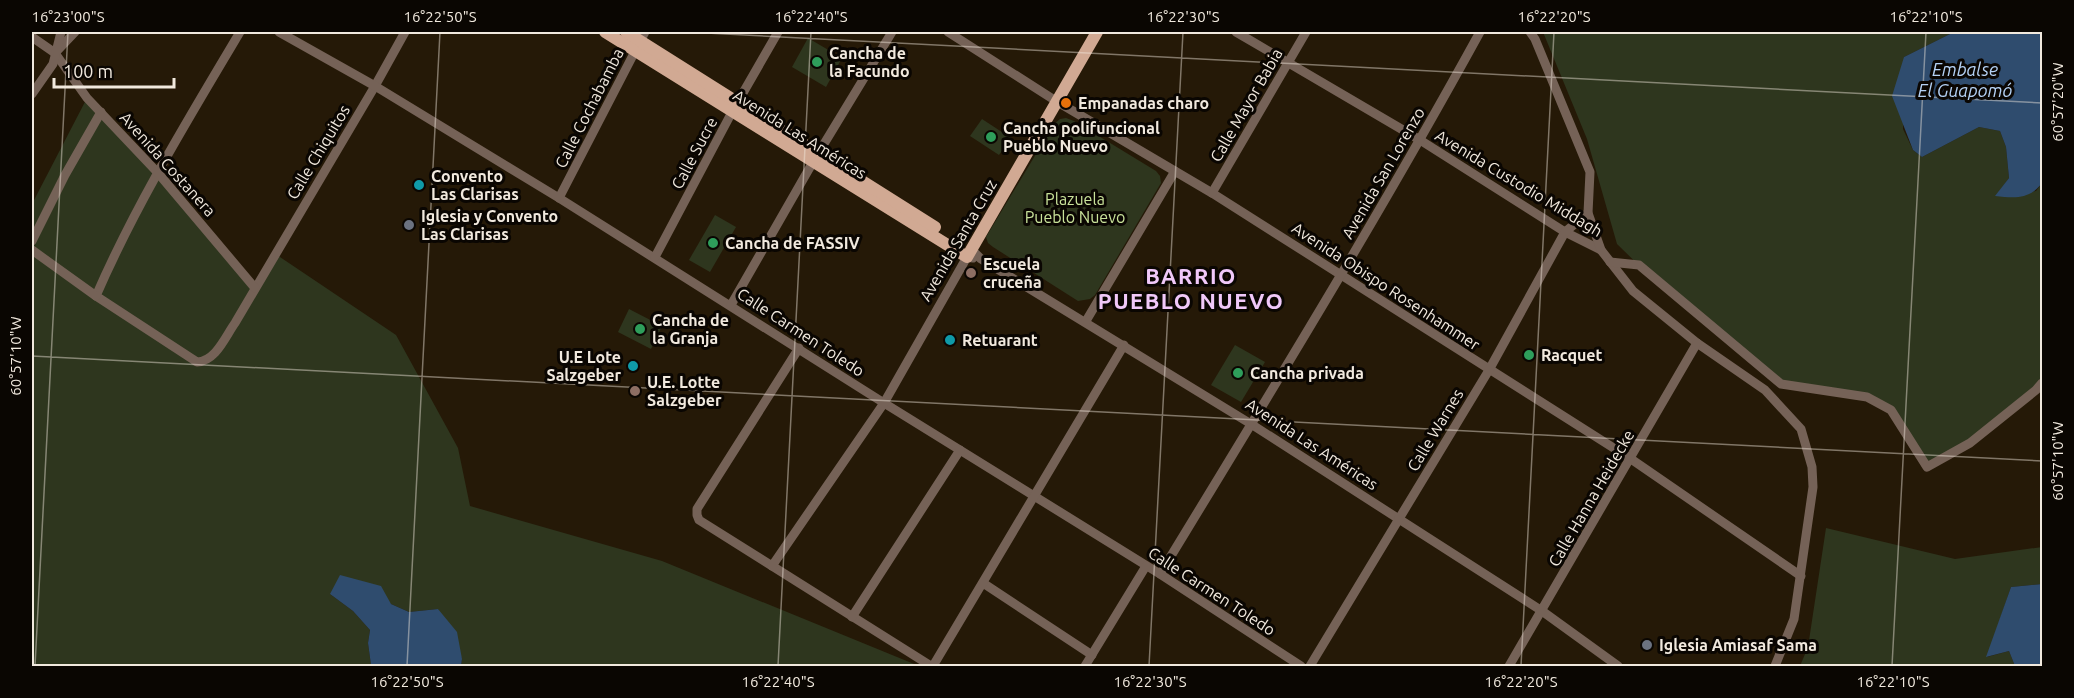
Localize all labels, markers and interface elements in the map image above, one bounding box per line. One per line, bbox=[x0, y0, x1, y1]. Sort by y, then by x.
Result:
text: 16°23'00"S bbox=[31, 8, 105, 25]
text: 16°22'50"S bbox=[403, 8, 477, 25]
text: 16°22'40"S bbox=[774, 8, 848, 25]
text: 16°22'30"S bbox=[1146, 8, 1220, 25]
text: 16°22'20"S bbox=[1517, 8, 1591, 25]
text: 16°22'10"S bbox=[1889, 8, 1963, 25]
place label: Cancha de la Facundo bbox=[829, 44, 910, 80]
street label: Calle Cochabamba bbox=[551, 45, 627, 171]
street label: Calle Mayor Babia bbox=[1206, 45, 1286, 165]
scale bar bbox=[54, 51, 174, 89]
marker: Cancha de la Facundo bbox=[810, 55, 824, 69]
water label: Embalse El Guapomó bbox=[1918, 59, 2012, 100]
text: 100 m bbox=[63, 61, 113, 81]
text: 60°57'20"W bbox=[2049, 62, 2066, 142]
street label: Avenida Las Américas bbox=[730, 86, 870, 182]
place label: Empanadas charo bbox=[1078, 94, 1209, 112]
marker: Empanadas charo bbox=[1059, 96, 1073, 110]
street label: Calle Chiquitos bbox=[283, 102, 353, 202]
street label: Avenida San Lorenzo bbox=[1338, 104, 1428, 242]
street label: Avenida Costanera bbox=[117, 108, 219, 220]
street label: Calle Sucre bbox=[668, 114, 720, 192]
place label: Cancha polifuncional Pueblo Nuevo bbox=[1003, 119, 1160, 155]
street label: Avenida Custodio Middagh bbox=[1432, 126, 1606, 240]
marker: Cancha polifuncional Pueblo Nuevo bbox=[984, 130, 998, 144]
place label: Convento Las Clarisas bbox=[431, 167, 519, 203]
street label: Avenida Santa Cruz bbox=[916, 176, 1000, 304]
marker: Convento Las Clarisas bbox=[412, 178, 426, 192]
park label: Plazuela Pueblo Nuevo bbox=[1025, 190, 1125, 226]
place label: Iglesia y Convento Las Clarisas bbox=[421, 207, 558, 243]
marker: Iglesia y Convento Las Clarisas bbox=[402, 218, 416, 232]
street label: Avenida Obispo Rosenhammer bbox=[1289, 218, 1483, 354]
place label: Cancha de FASSIV bbox=[725, 234, 860, 252]
marker: Cancha de FASSIV bbox=[706, 236, 720, 250]
place label: Escuela cruceña bbox=[983, 255, 1042, 291]
district label: BARRIO PUEBLO NUEVO bbox=[1098, 263, 1284, 313]
marker: Escuela cruceña bbox=[964, 266, 978, 280]
street label: Calle Carmen Toledo bbox=[734, 284, 868, 380]
place label: Cancha de la Granja bbox=[652, 311, 729, 347]
text: 60°57'10"W bbox=[7, 316, 24, 396]
marker: Cancha de la Granja bbox=[633, 322, 647, 336]
place label: Retuarant bbox=[962, 331, 1038, 349]
marker: Retuarant bbox=[943, 333, 957, 347]
place label: Racquet bbox=[1541, 346, 1603, 364]
place label: U.E Lote Salzgeber bbox=[546, 348, 621, 384]
marker: Racquet bbox=[1522, 348, 1536, 362]
marker: U.E Lote Salzgeber bbox=[626, 359, 640, 373]
place label: Cancha privada bbox=[1250, 364, 1364, 382]
marker: Cancha privada bbox=[1231, 366, 1245, 380]
place label: U.E. Lotte Salzgeber bbox=[647, 373, 722, 409]
marker: U.E. Lotte Salzgeber bbox=[628, 384, 642, 398]
street label: Calle Warnes bbox=[1403, 386, 1467, 474]
street label: Avenida Las Américas bbox=[1243, 395, 1381, 493]
text: 60°57'10"W bbox=[2049, 421, 2066, 501]
street label: Calle Hanna Heidecke bbox=[1545, 427, 1637, 569]
street label: Calle Carmen Toledo bbox=[1145, 543, 1279, 639]
place label: Iglesia Amiasaf Sama bbox=[1659, 636, 1817, 654]
marker: Iglesia Amiasaf Sama bbox=[1640, 638, 1654, 652]
text: 16°22'50"S bbox=[370, 673, 444, 690]
text: 16°22'40"S bbox=[741, 673, 815, 690]
text: 16°22'30"S bbox=[1113, 673, 1187, 690]
text: 16°22'20"S bbox=[1484, 673, 1558, 690]
text: 16°22'10"S bbox=[1856, 673, 1930, 690]

